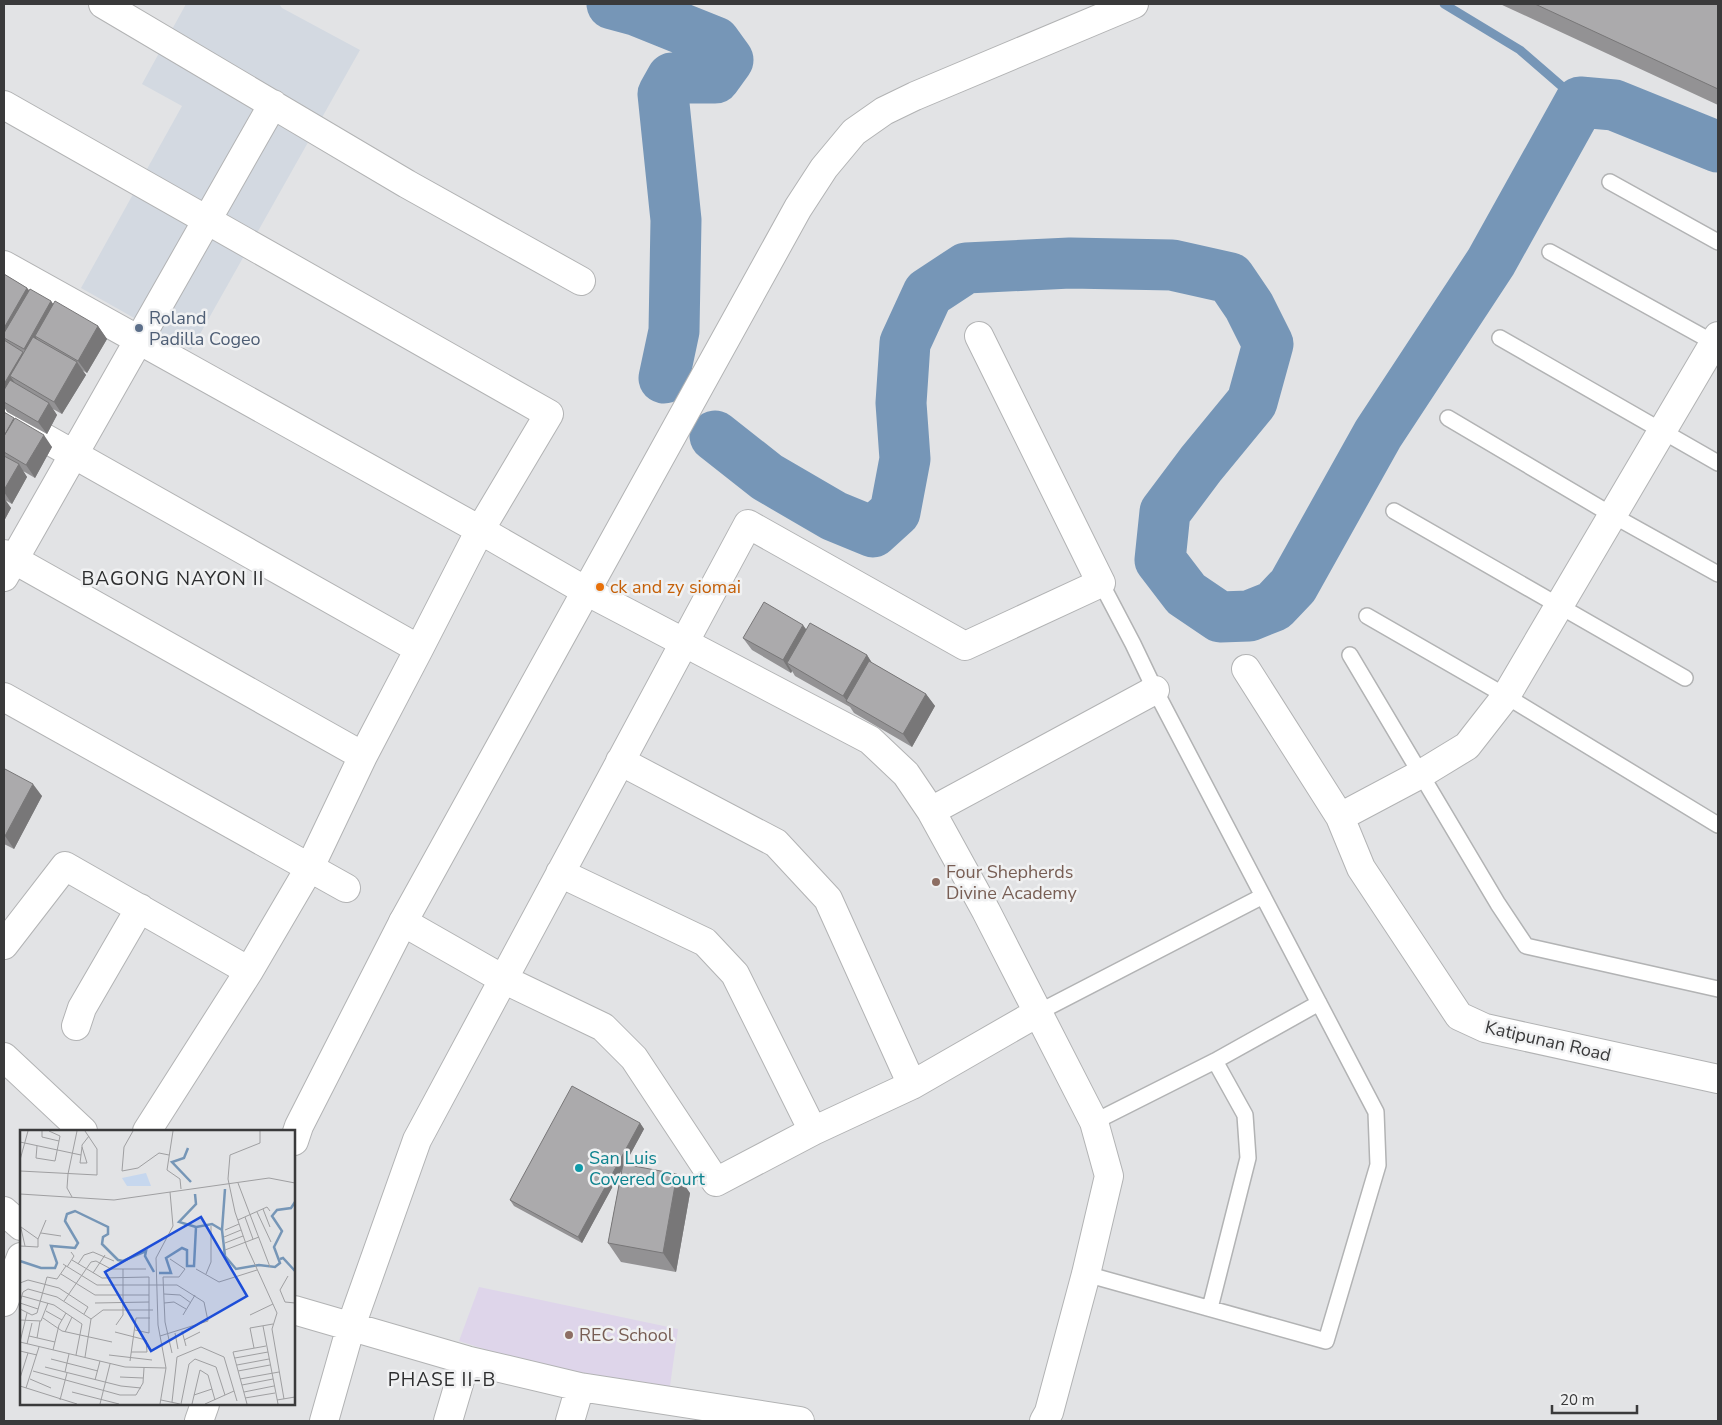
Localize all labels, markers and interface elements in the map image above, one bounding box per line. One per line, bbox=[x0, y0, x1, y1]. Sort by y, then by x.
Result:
place label: Roland Padilla Cogeo bbox=[149, 306, 261, 351]
marker: Roland Padilla Cogeo bbox=[133, 322, 145, 334]
district label: BAGONG NAYON II bbox=[82, 566, 264, 592]
place label: ck and zy siomai bbox=[610, 575, 741, 599]
marker: ck and zy siomai bbox=[594, 581, 606, 593]
place label: Four Shepherds Divine Academy bbox=[946, 860, 1078, 905]
marker: Four Shepherds Divine Academy bbox=[930, 876, 942, 888]
street label: Katipunan Road bbox=[1483, 1015, 1613, 1067]
inset map bbox=[20, 1130, 295, 1405]
place label: San Luis Covered Court bbox=[589, 1146, 706, 1191]
marker: San Luis Covered Court bbox=[573, 1162, 585, 1174]
place label: REC School bbox=[579, 1323, 674, 1347]
marker: REC School bbox=[563, 1329, 575, 1341]
district label: PHASE II-B bbox=[388, 1367, 496, 1393]
scale bar bbox=[1552, 1382, 1637, 1414]
text: 20 m bbox=[1560, 1390, 1595, 1410]

